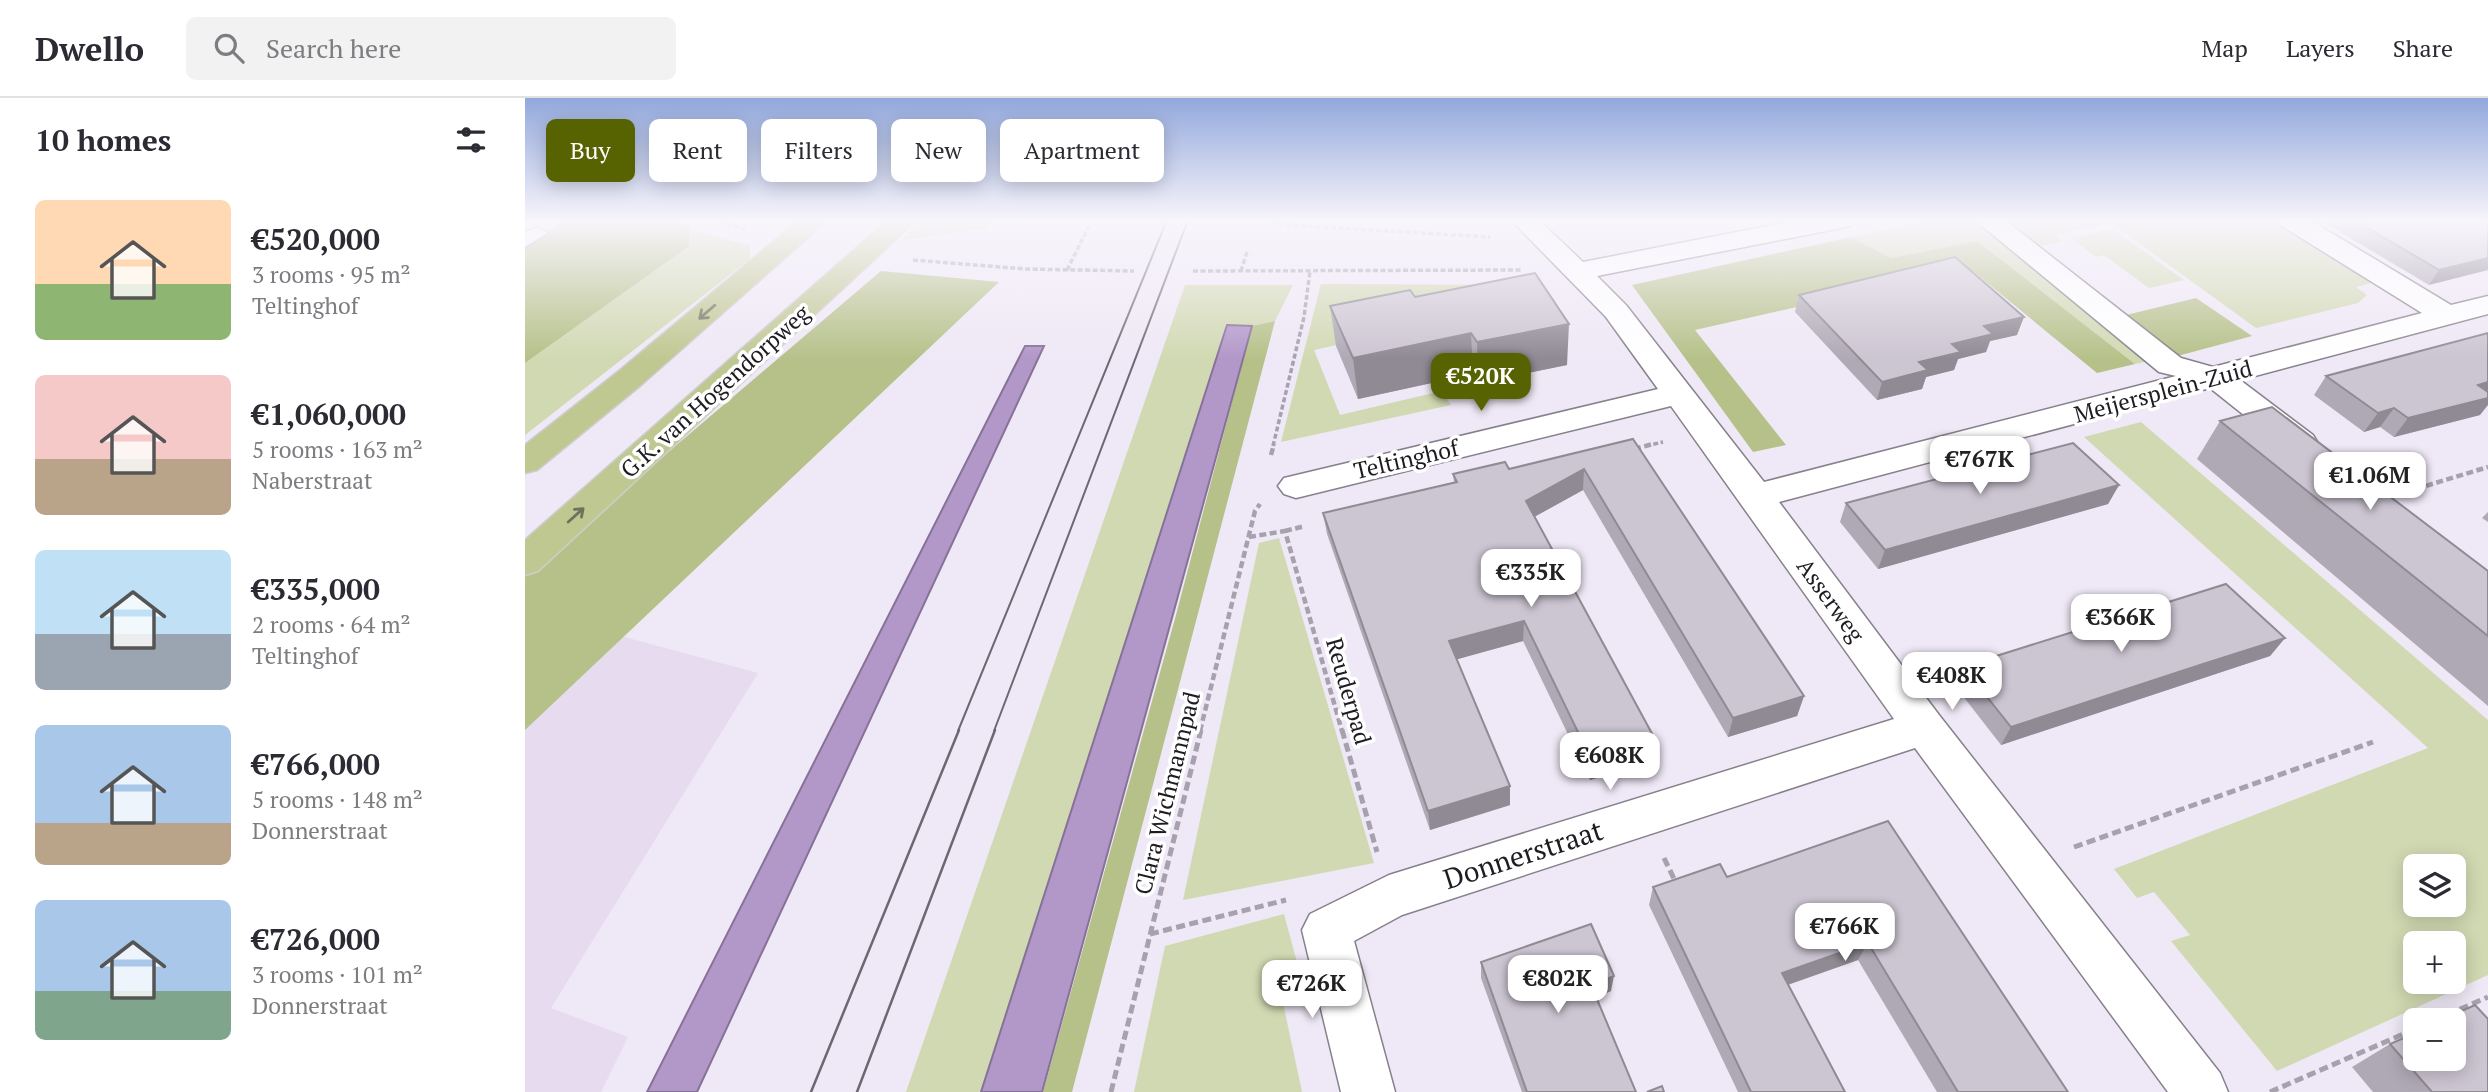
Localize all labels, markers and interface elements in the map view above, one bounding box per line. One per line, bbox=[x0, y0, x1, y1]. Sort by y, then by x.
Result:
search box bbox=[186, 17, 676, 80]
text: Dwello bbox=[35, 27, 144, 70]
icon: search bbox=[210, 29, 248, 67]
text: Search here bbox=[266, 31, 401, 65]
text: Map bbox=[2201, 32, 2248, 64]
text: Layers bbox=[2286, 32, 2355, 64]
text: Share bbox=[2393, 32, 2453, 64]
chip: Buy bbox=[546, 119, 635, 182]
chip: Rent bbox=[649, 119, 747, 182]
chip: Filters bbox=[761, 119, 877, 182]
chip: New bbox=[891, 119, 986, 182]
chip: Apartment bbox=[1000, 119, 1164, 182]
text: 10 homes bbox=[35, 120, 171, 160]
icon: filters bbox=[452, 121, 490, 159]
text: €520,000 bbox=[252, 219, 380, 259]
icon: home bbox=[91, 228, 175, 312]
text: 3 rooms · 95 m² bbox=[252, 259, 411, 290]
text: Teltinghof bbox=[252, 290, 359, 321]
street label: G.K. van Hogendorpweg bbox=[614, 297, 817, 484]
one-way arrow bbox=[699, 304, 717, 320]
street label: Meijersplein-Zuid bbox=[2071, 352, 2256, 430]
pin: €520K bbox=[1432, 354, 1530, 413]
text: €520K bbox=[1447, 360, 1515, 391]
text: €1,060,000 bbox=[252, 394, 406, 434]
icon: home bbox=[91, 403, 175, 487]
street label: Teltinghof bbox=[1351, 431, 1463, 486]
text: 5 rooms · 163 m² bbox=[252, 434, 423, 465]
pin: €767K bbox=[1931, 436, 2029, 496]
text: €767K bbox=[1946, 443, 2014, 474]
pin: €1.06M bbox=[2313, 452, 2427, 512]
text: €1.06M bbox=[2330, 459, 2410, 490]
text: Naberstraat bbox=[252, 465, 372, 496]
one-way arrow bbox=[567, 507, 585, 523]
pin: €335K bbox=[1482, 550, 1580, 609]
street label: Asserweg bbox=[1790, 552, 1872, 649]
text: €335K bbox=[1497, 556, 1565, 587]
text: €335,000 bbox=[252, 569, 380, 609]
icon: home bbox=[91, 578, 175, 662]
pin: €366K bbox=[2072, 594, 2170, 654]
text: €366K bbox=[2087, 601, 2155, 632]
text: 2 rooms · 64 m² bbox=[252, 609, 411, 640]
street label: Reuderpad bbox=[1319, 634, 1379, 748]
text: Teltinghof bbox=[252, 640, 359, 671]
pin: €408K bbox=[1903, 652, 2001, 712]
text: €408K bbox=[1918, 659, 1986, 690]
street label: Clara Wichmannpad bbox=[1127, 688, 1207, 898]
pin: €608K bbox=[1561, 732, 1659, 792]
text: €608K bbox=[1576, 739, 1644, 770]
text: €766,000 bbox=[252, 744, 380, 784]
icon: home bbox=[91, 753, 175, 837]
text: 5 rooms · 148 m² bbox=[252, 784, 423, 815]
street label: Donnerstraat bbox=[1439, 811, 1608, 897]
text: Donnerstraat bbox=[252, 815, 388, 846]
map controls bbox=[2403, 854, 2466, 1071]
button: layers bbox=[2403, 854, 2466, 917]
pin: €766K bbox=[1796, 904, 1894, 963]
text: €766K bbox=[1811, 910, 1879, 941]
text: €726,000 bbox=[252, 919, 380, 959]
icon: home bbox=[91, 928, 175, 1012]
button: + bbox=[2403, 931, 2466, 994]
pin: €802K bbox=[1509, 956, 1607, 1015]
text: 3 rooms · 101 m² bbox=[252, 959, 423, 990]
pin: €726K bbox=[1263, 960, 1361, 1020]
text: €802K bbox=[1524, 962, 1592, 993]
text: €726K bbox=[1278, 967, 1346, 998]
text: Donnerstraat bbox=[252, 990, 388, 1021]
button: − bbox=[2403, 1008, 2466, 1071]

